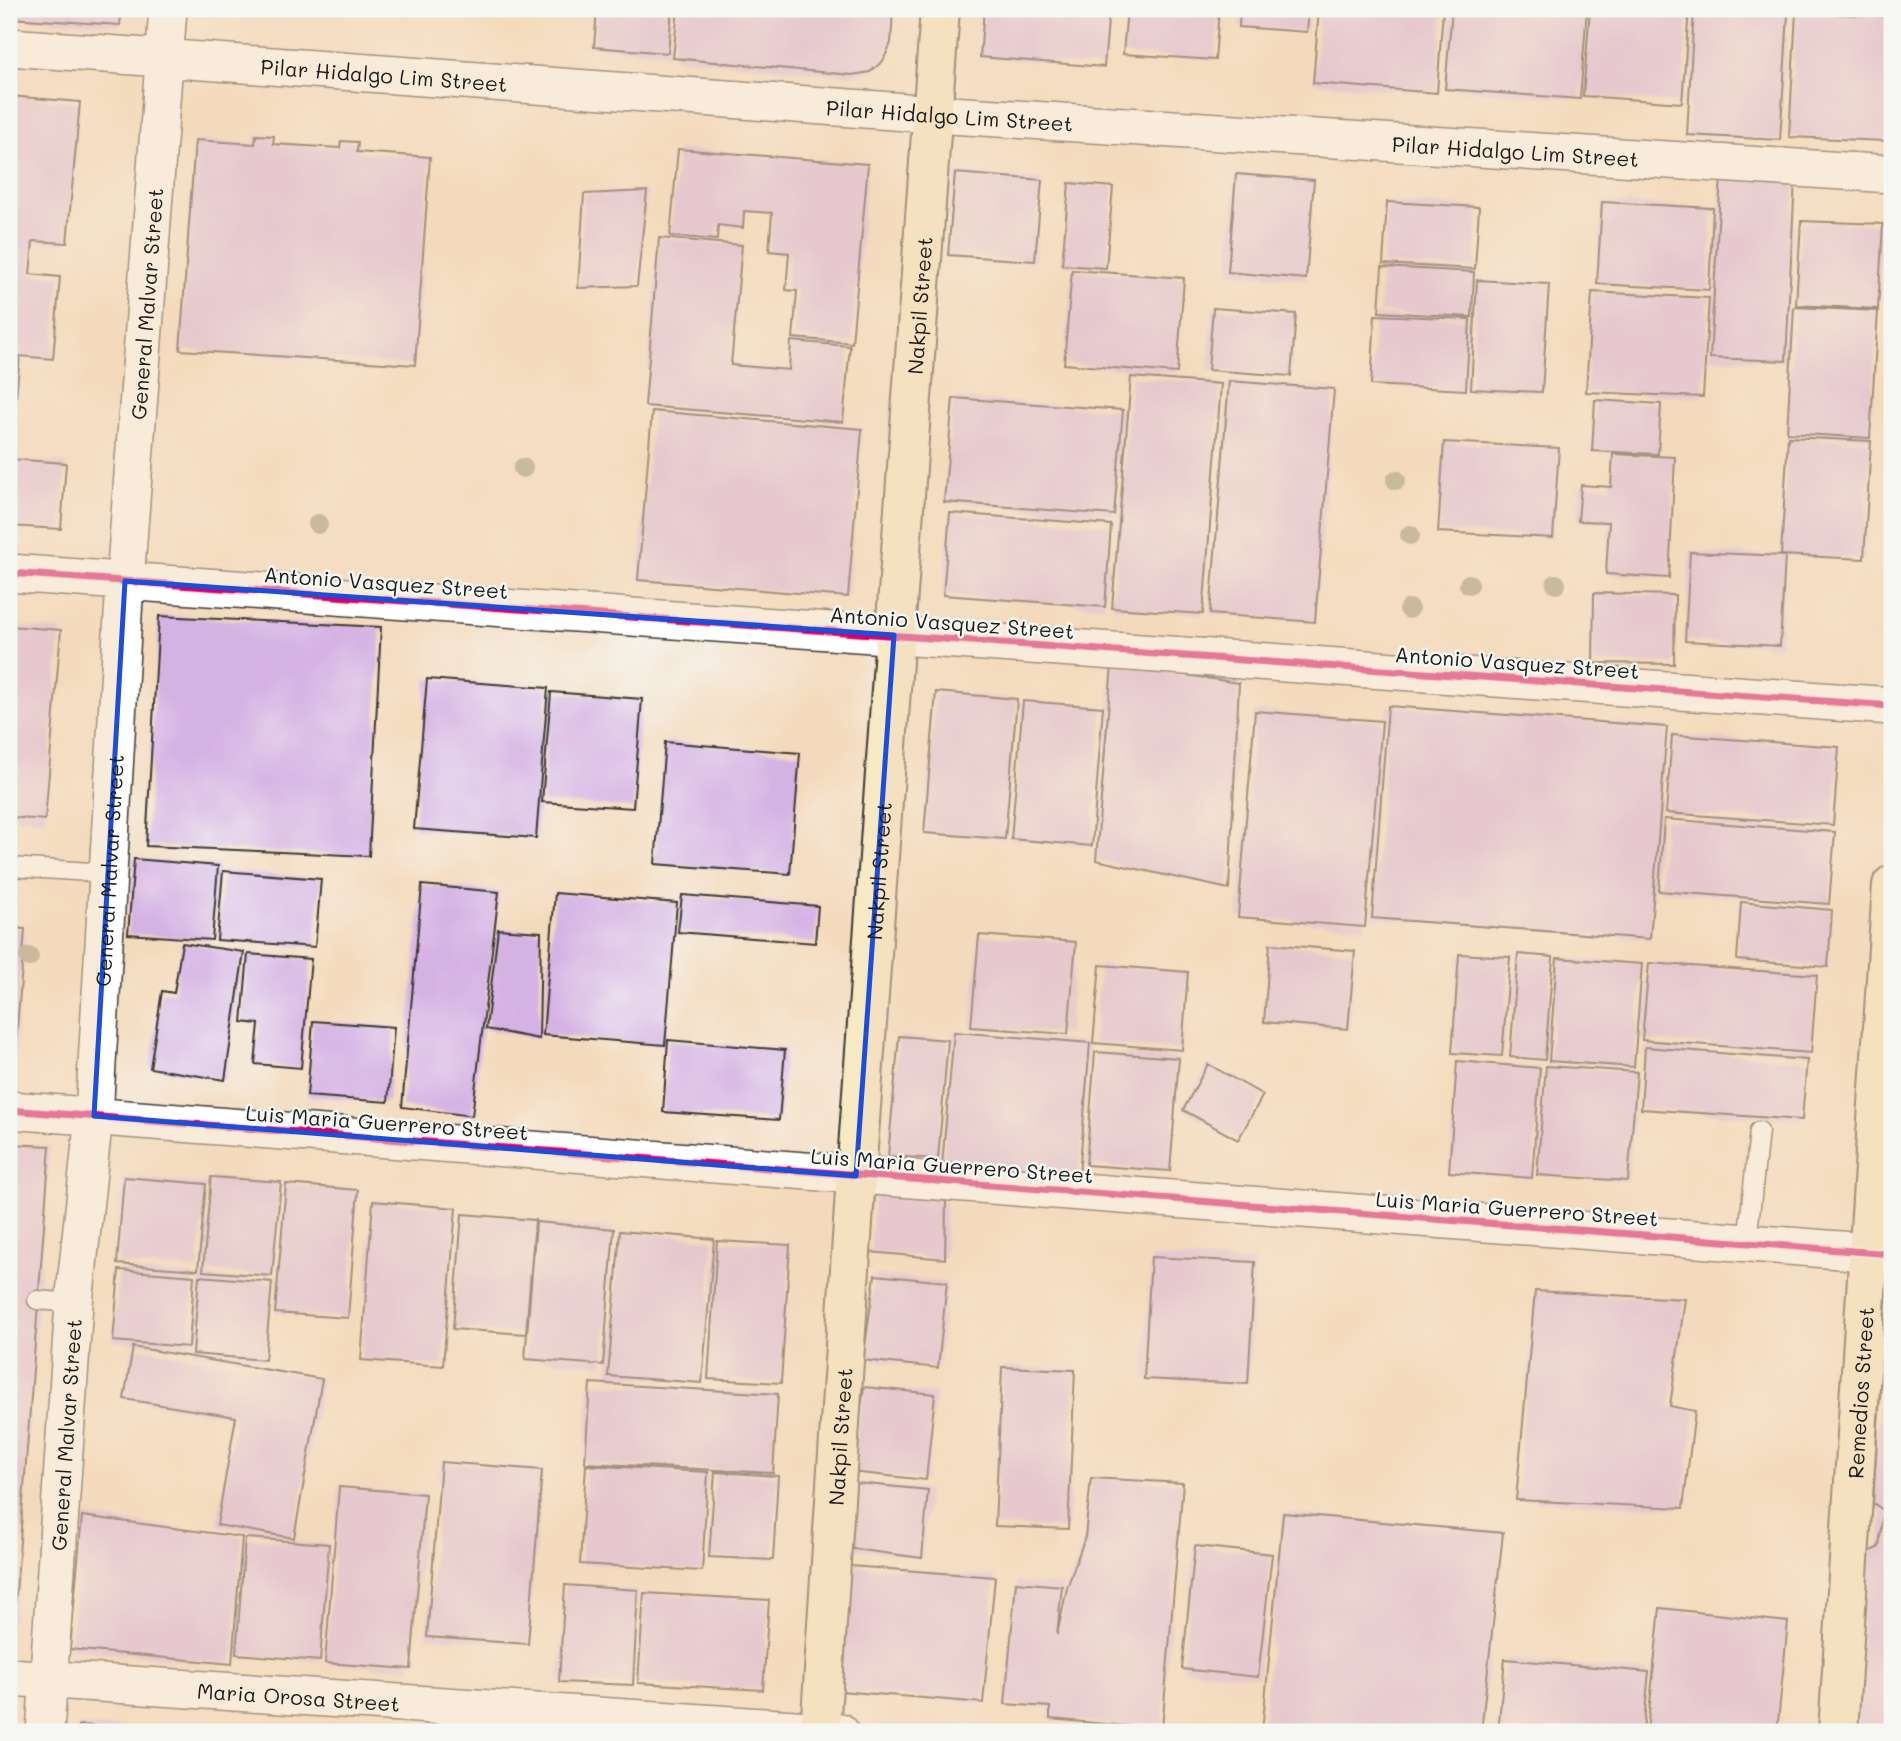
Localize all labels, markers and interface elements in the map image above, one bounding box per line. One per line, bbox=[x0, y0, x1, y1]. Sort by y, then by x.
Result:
street label: Pilar Hidalgo Lim Street bbox=[260, 52, 508, 97]
street label: Pilar Hidalgo Lim Street bbox=[825, 93, 1074, 136]
street label: Pilar Hidalgo Lim Street bbox=[1391, 129, 1640, 172]
street label: General Malvar Street bbox=[124, 187, 168, 421]
street label: Nakpil Street bbox=[900, 236, 937, 375]
street label: Antonio Vasquez Street bbox=[263, 560, 509, 604]
street label: Antonio Vasquez Street bbox=[829, 600, 1075, 644]
street label: Antonio Vasquez Street bbox=[1394, 640, 1640, 684]
street label: General Malvar Street bbox=[88, 754, 128, 987]
street label: Nakpil Street bbox=[860, 801, 896, 941]
street label: Luis Maria Guerrero Street bbox=[245, 1099, 529, 1145]
street label: Luis Maria Guerrero Street bbox=[810, 1142, 1094, 1188]
street label: Luis Maria Guerrero Street bbox=[1375, 1185, 1659, 1231]
street label: Remedios Street bbox=[1841, 1306, 1879, 1480]
street label: General Malvar Street bbox=[44, 1318, 86, 1551]
street label: Nakpil Street bbox=[821, 1367, 857, 1506]
street label: Maria Orosa Street bbox=[196, 1676, 401, 1716]

